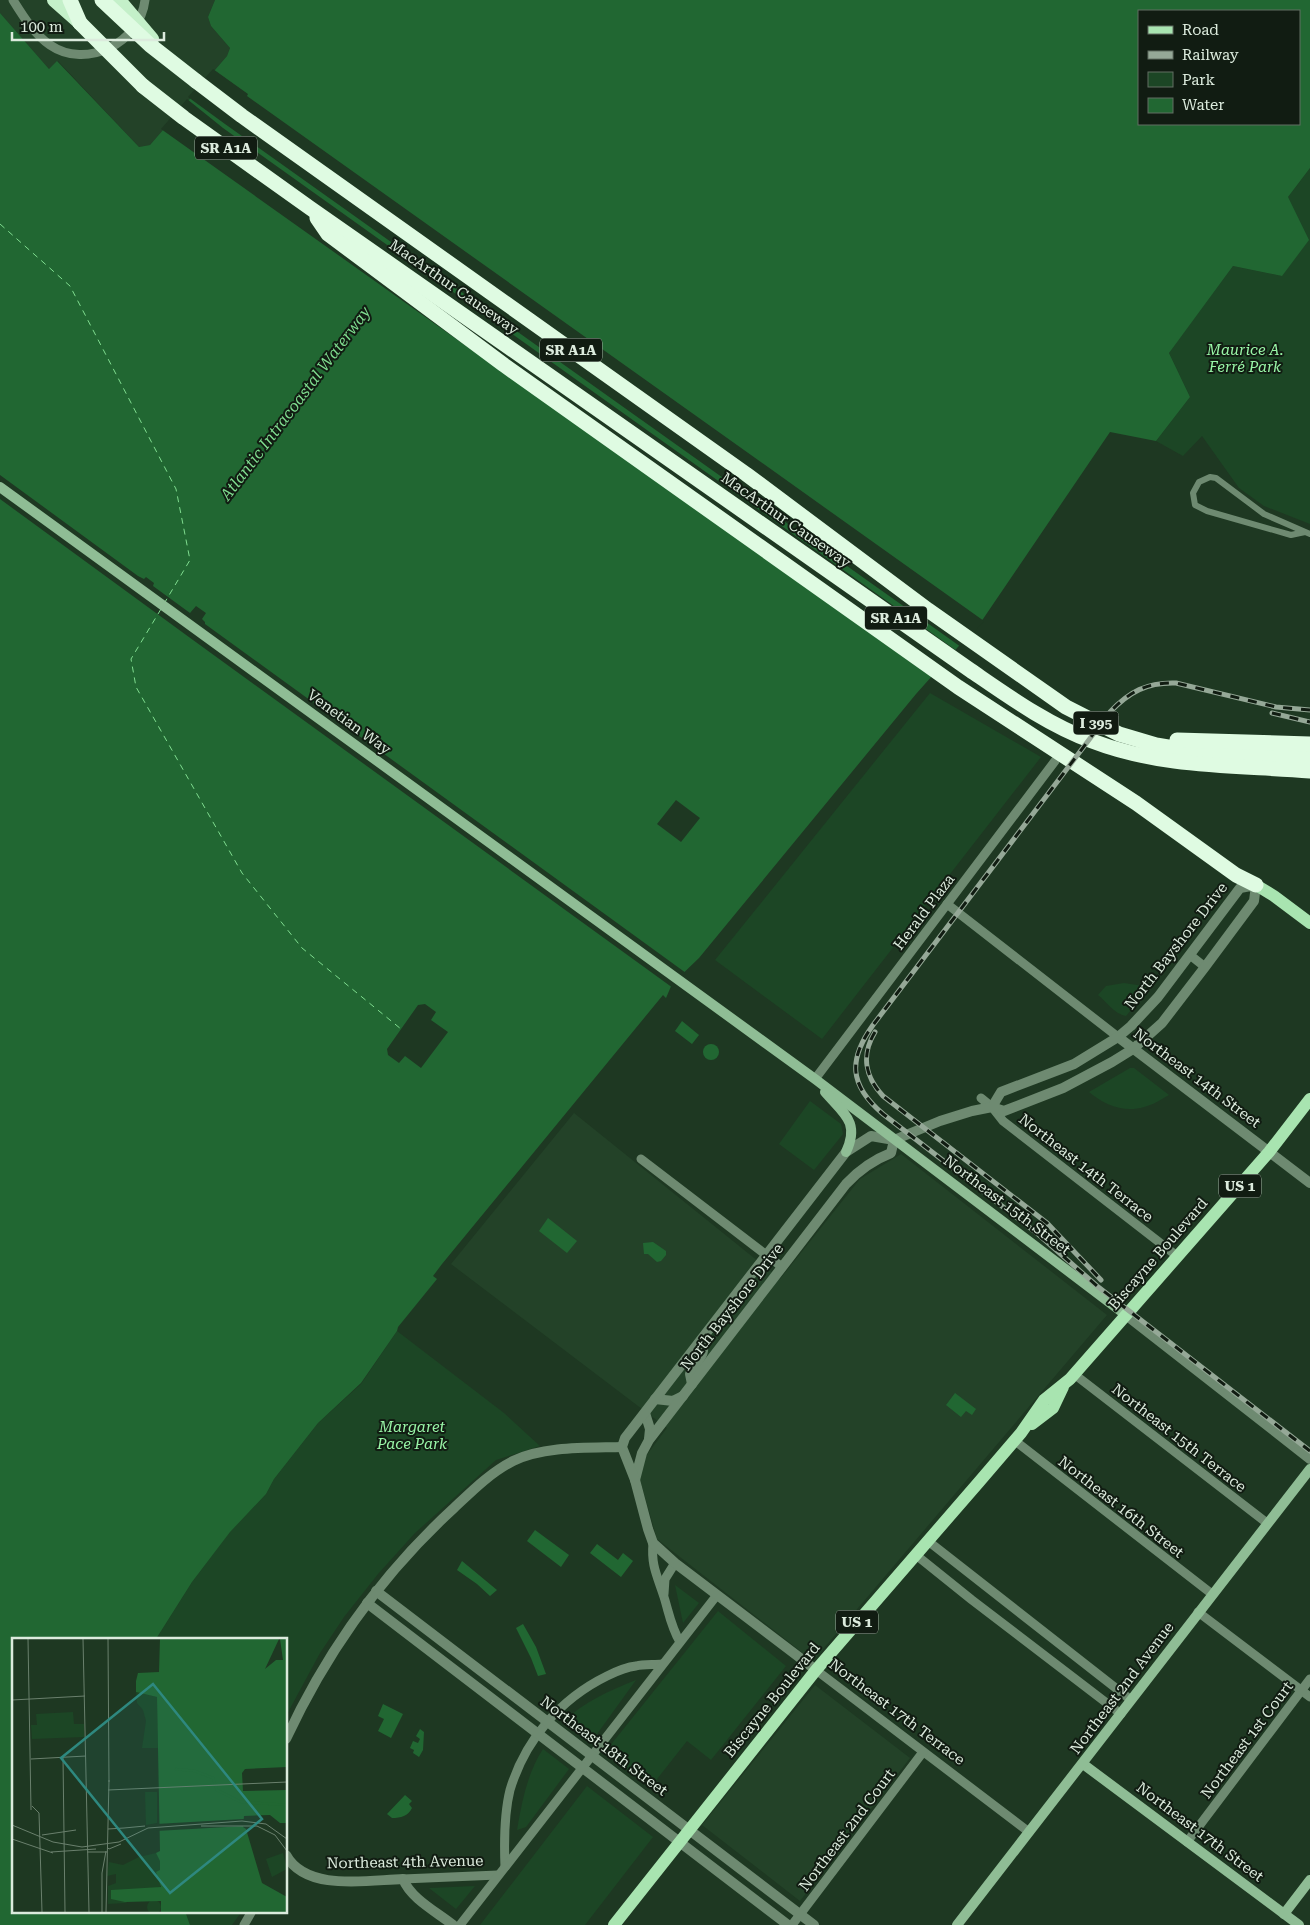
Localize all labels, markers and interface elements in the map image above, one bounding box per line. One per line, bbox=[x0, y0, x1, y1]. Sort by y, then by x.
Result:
scale bar bbox=[12, 10, 165, 42]
legend bbox=[1138, 10, 1300, 125]
text: 100 m bbox=[20, 18, 63, 36]
text: Road bbox=[1182, 21, 1219, 39]
text: Railway bbox=[1182, 46, 1239, 64]
text: Park bbox=[1182, 71, 1216, 89]
text: Water bbox=[1182, 96, 1224, 114]
road number: SR A1A bbox=[195, 136, 257, 160]
street label: MacArthur Causeway bbox=[386, 235, 522, 339]
water label: Atlantic Intracoastal Waterway bbox=[216, 302, 375, 505]
road number: SR A1A bbox=[540, 338, 602, 362]
park label: Maurice A. Ferré Park bbox=[1206, 341, 1283, 376]
street label: MacArthur Causeway bbox=[718, 468, 854, 572]
road number: SR A1A bbox=[865, 606, 927, 630]
street label: Venetian Way bbox=[304, 686, 394, 758]
road number: I 395 bbox=[1074, 711, 1118, 734]
street label: Herald Plaza bbox=[890, 871, 958, 953]
street label: North Bayshore Drive bbox=[1121, 879, 1231, 1013]
street label: Northeast 14th Street bbox=[1130, 1024, 1264, 1132]
street label: Northeast 14th Terrace bbox=[1015, 1110, 1157, 1226]
street label: Northeast 15th Street bbox=[940, 1151, 1074, 1259]
road number: US 1 bbox=[1219, 1174, 1261, 1198]
street label: Biscayne Boulevard bbox=[1105, 1194, 1212, 1314]
street label: North Bayshore Drive bbox=[677, 1240, 787, 1374]
street label: Northeast 15th Terrace bbox=[1108, 1380, 1250, 1496]
park label: Margaret Pace Park bbox=[376, 1418, 448, 1453]
street label: Northeast 16th Street bbox=[1055, 1452, 1188, 1562]
road number: US 1 bbox=[836, 1610, 878, 1634]
street label: Northeast 2nd Avenue bbox=[1066, 1618, 1178, 1758]
inset map bbox=[12, 1638, 288, 1912]
street label: Biscayne Boulevard bbox=[720, 1639, 824, 1761]
street label: Northeast 17th Terrace bbox=[825, 1655, 969, 1769]
street label: Northeast 1st Court bbox=[1197, 1678, 1297, 1802]
street label: Northeast 18th Street bbox=[537, 1692, 671, 1800]
street label: Northeast 2nd Court bbox=[795, 1765, 899, 1895]
street label: Northeast 17th Street bbox=[1133, 1778, 1267, 1886]
street label: Northeast 4th Avenue bbox=[326, 1852, 484, 1872]

